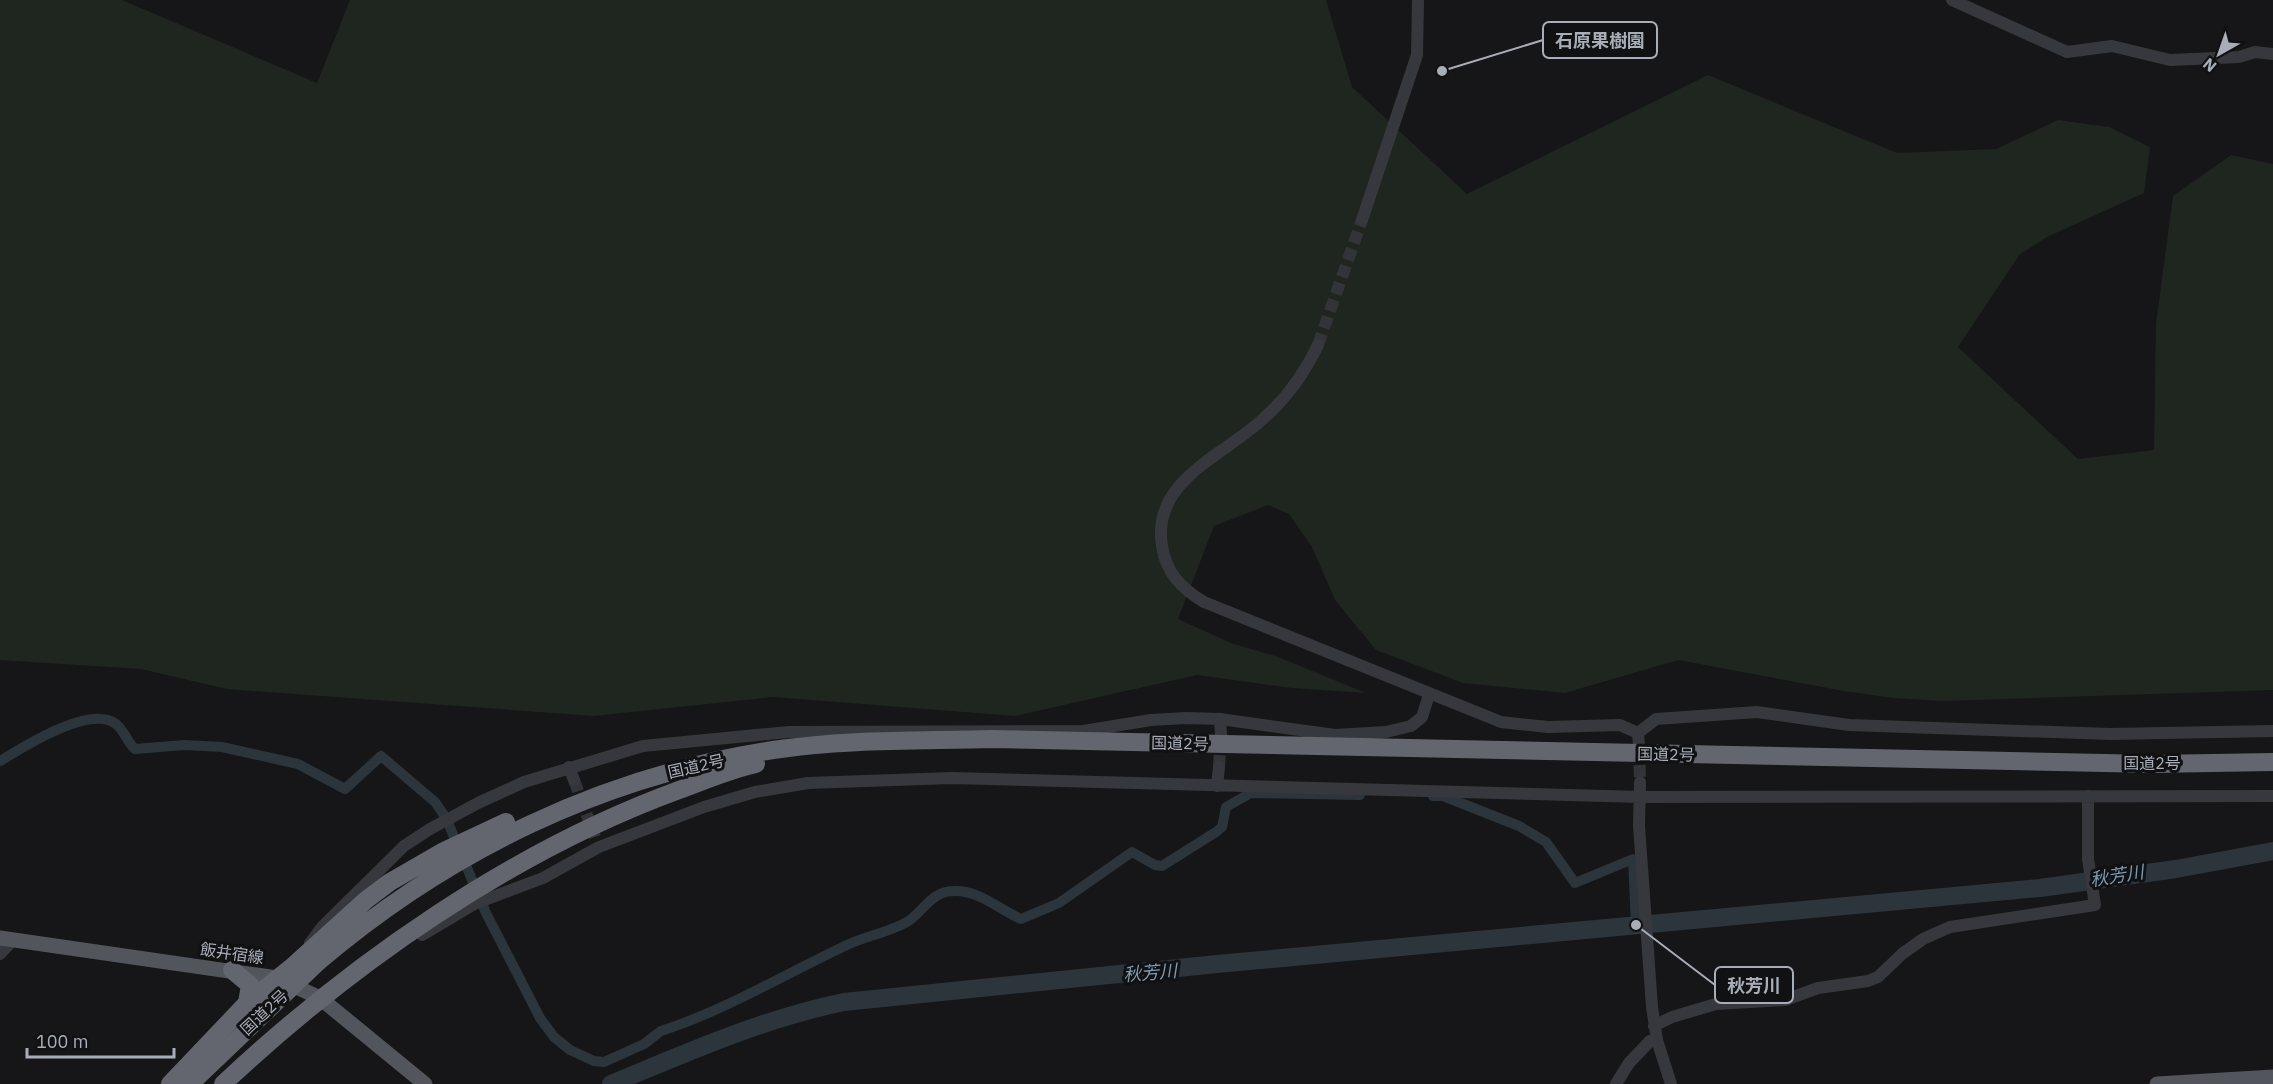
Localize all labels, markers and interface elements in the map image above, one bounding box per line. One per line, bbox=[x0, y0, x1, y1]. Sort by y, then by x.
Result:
callout: 石原果樹園 bbox=[1543, 22, 1657, 58]
north arrow bbox=[2189, 24, 2249, 84]
text: 石原果樹園 bbox=[1555, 29, 1645, 52]
text: N bbox=[2198, 54, 2220, 77]
street label: 国道2号 bbox=[1151, 732, 1209, 754]
street label: 国道2号 bbox=[1637, 743, 1695, 765]
street label: 国道2号 bbox=[666, 750, 726, 782]
street label: 国道2号 bbox=[2123, 753, 2181, 773]
water label: 秋芳川 bbox=[2088, 860, 2147, 891]
street label: 飯井宿線 bbox=[199, 939, 265, 967]
water label: 秋芳川 bbox=[1122, 959, 1180, 986]
callout: 秋芳川 bbox=[1715, 967, 1793, 1003]
text: 秋芳川 bbox=[1727, 974, 1781, 997]
street label: 国道2号 bbox=[236, 985, 292, 1039]
scale bar bbox=[27, 1021, 174, 1059]
text: 100 m bbox=[36, 1030, 88, 1053]

